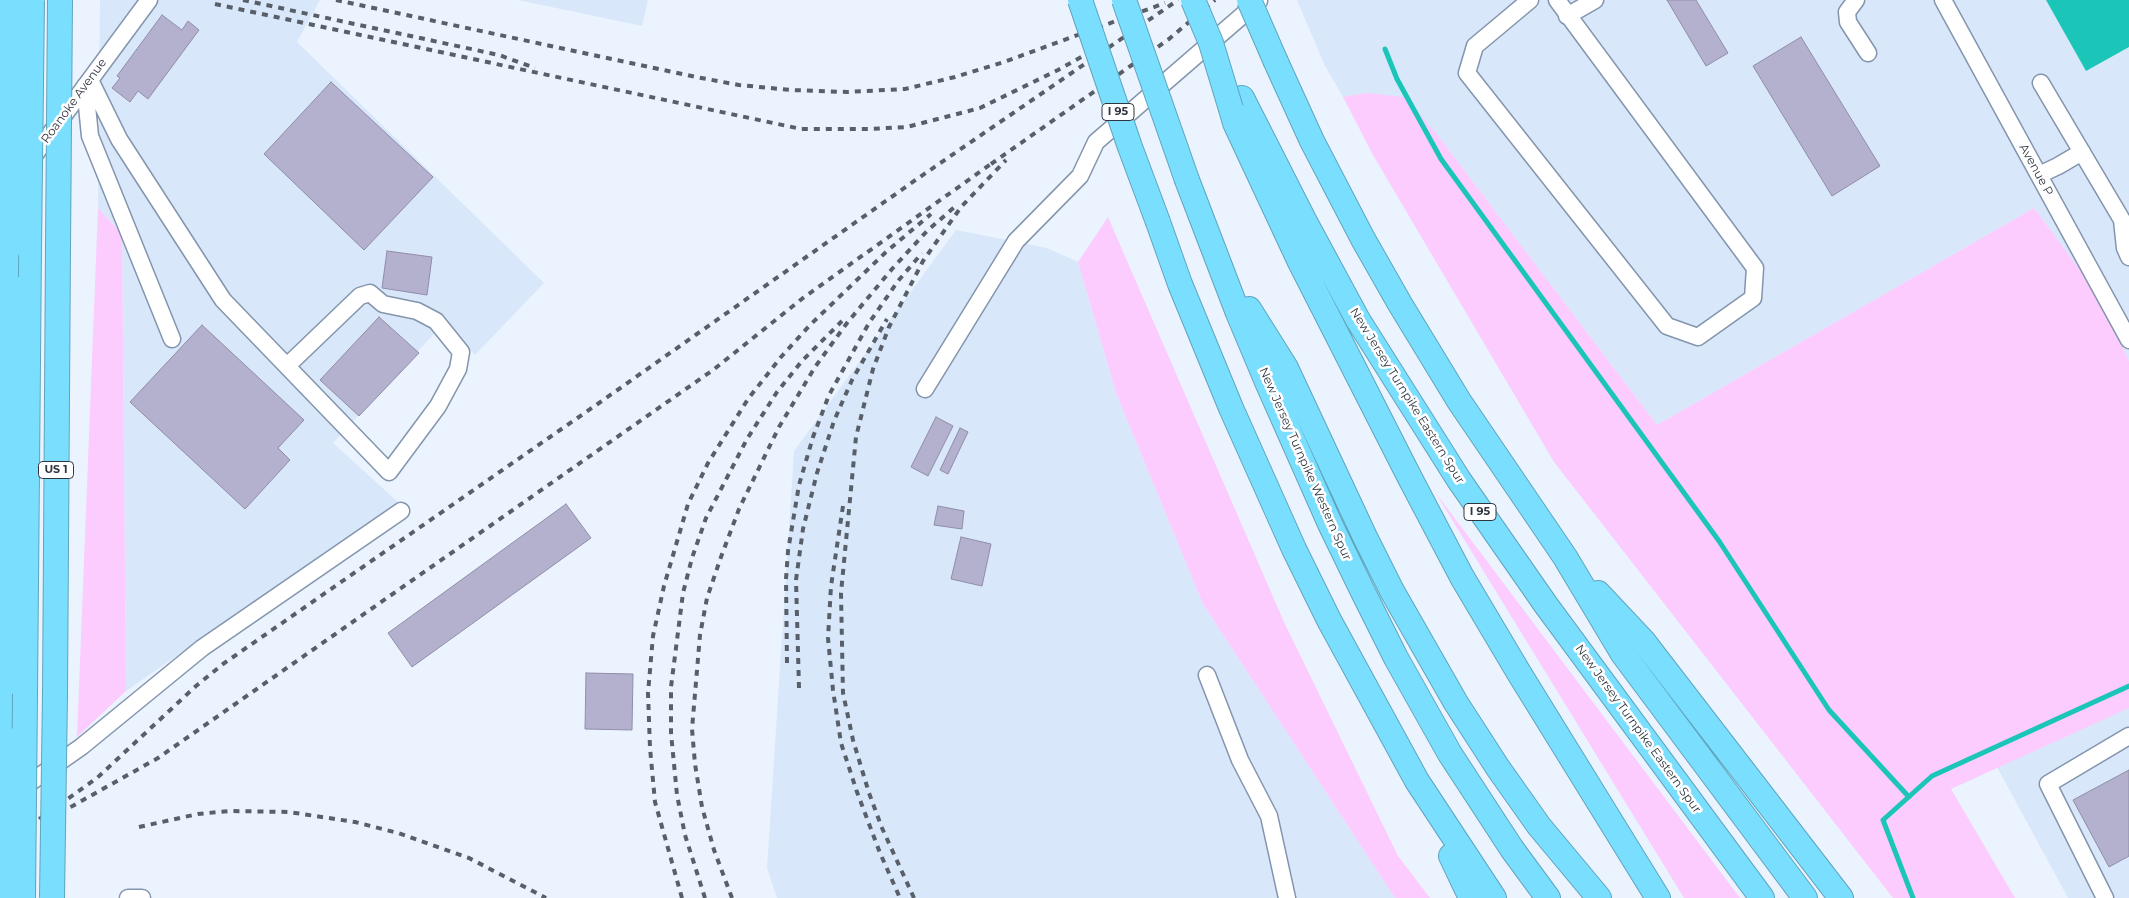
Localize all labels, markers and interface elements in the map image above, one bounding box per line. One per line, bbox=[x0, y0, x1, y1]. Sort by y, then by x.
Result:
street label: Roanoke Avenue bbox=[38, 56, 110, 146]
road number: I 95 bbox=[1102, 104, 1134, 120]
street label: Avenue P bbox=[2016, 142, 2056, 198]
street label: New Jersey Turnpike Eastern Spur bbox=[1347, 305, 1467, 487]
street label: New Jersey Turnpike Western Spur bbox=[1256, 365, 1354, 563]
road number: US 1 bbox=[38, 462, 74, 478]
road number: I 95 bbox=[1464, 504, 1496, 520]
street label: New Jersey Turnpike Eastern Spur bbox=[1572, 642, 1704, 816]

